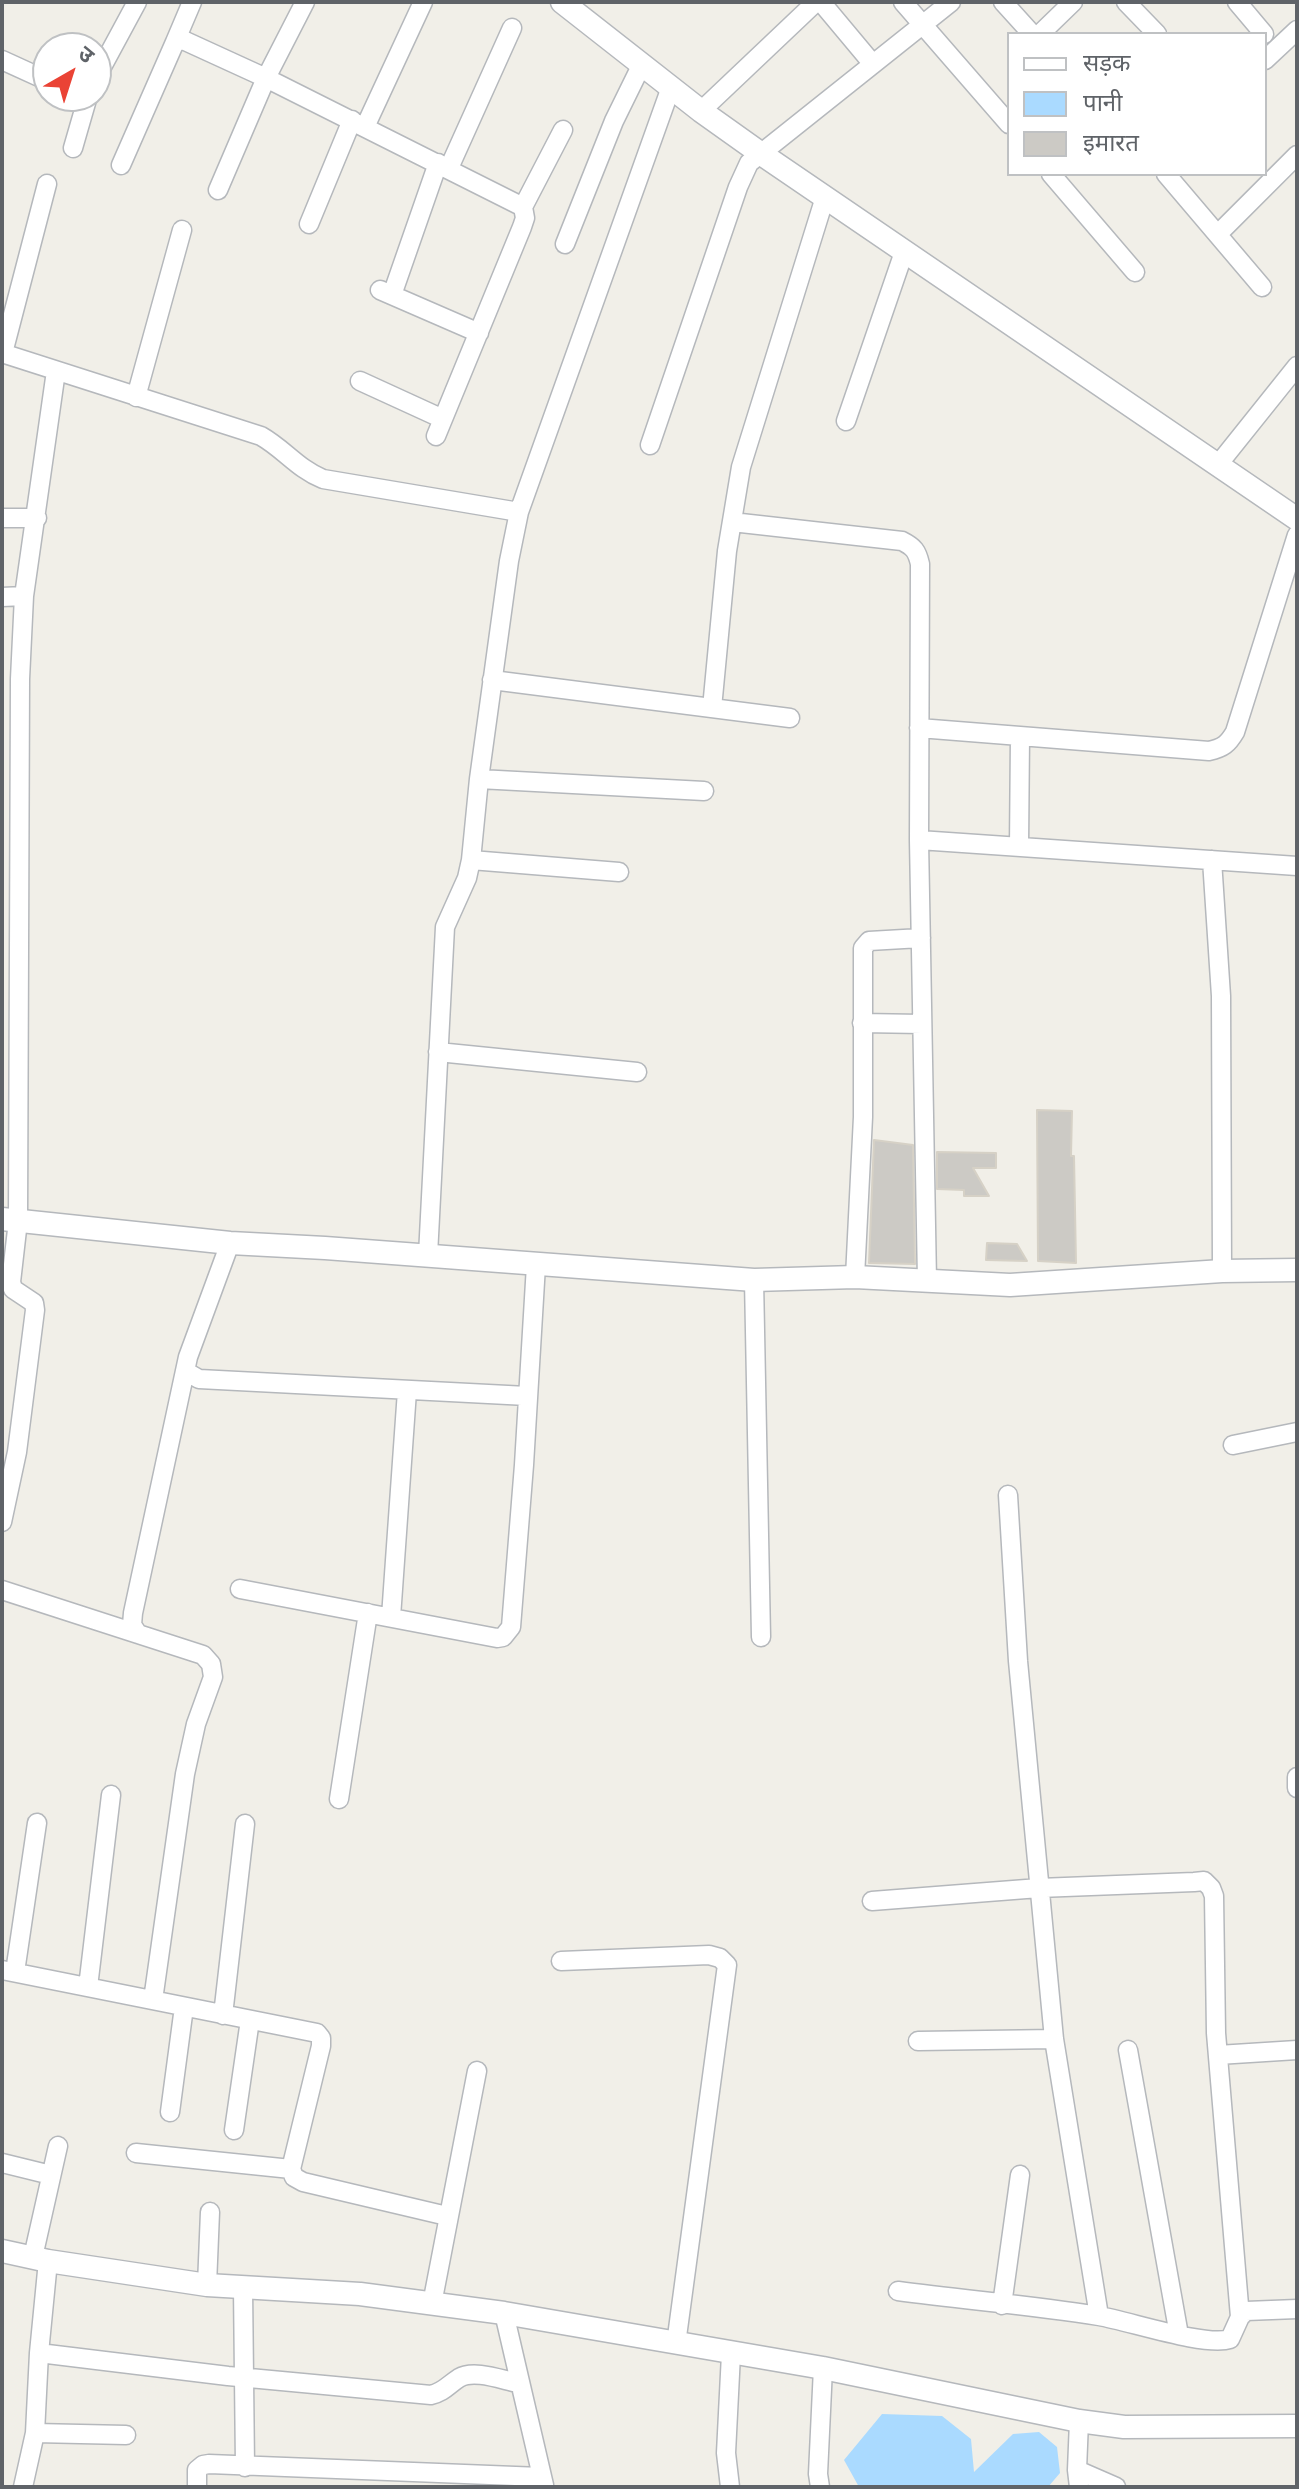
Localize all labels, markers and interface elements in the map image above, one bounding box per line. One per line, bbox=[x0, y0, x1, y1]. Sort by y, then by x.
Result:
north arrow bbox=[32, 32, 112, 112]
legend bbox=[1007, 32, 1267, 176]
text: उ bbox=[71, 39, 100, 71]
text: सड़क bbox=[1083, 47, 1131, 79]
text: पानी bbox=[1083, 87, 1122, 119]
text: इमारत bbox=[1083, 127, 1139, 159]

